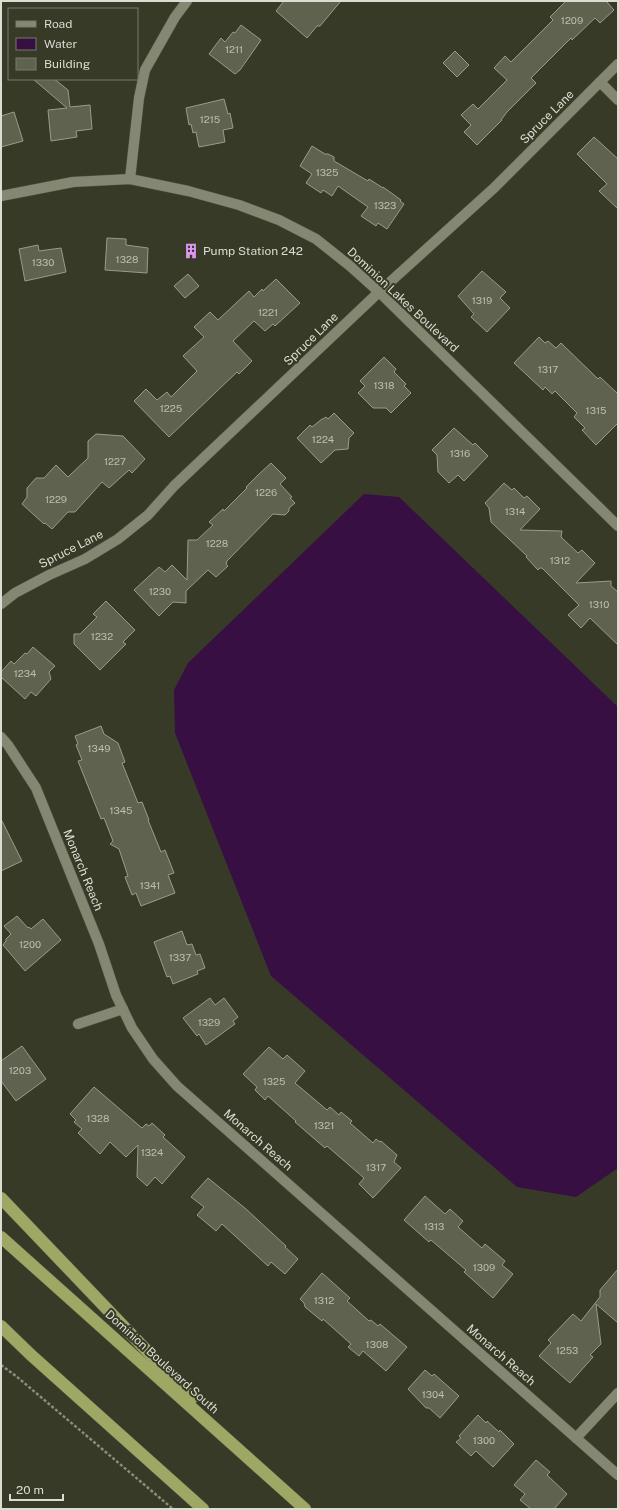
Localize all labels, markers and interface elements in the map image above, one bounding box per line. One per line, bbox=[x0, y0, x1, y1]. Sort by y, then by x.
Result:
legend bbox=[8, 8, 138, 80]
house number: 1209 bbox=[561, 14, 583, 26]
text: Road bbox=[44, 17, 72, 31]
text: Water bbox=[44, 37, 78, 51]
house number: 1211 bbox=[225, 43, 243, 55]
text: Building bbox=[44, 57, 90, 71]
street label: Spruce Lane bbox=[517, 87, 577, 147]
house number: 1215 bbox=[200, 113, 220, 125]
house number: 1325 bbox=[316, 166, 338, 178]
house number: 1323 bbox=[374, 199, 396, 211]
building icon: Pump Station 242 bbox=[182, 242, 200, 260]
place label: Pump Station 242 bbox=[203, 244, 303, 258]
street label: Dominion Lakes Boulevard bbox=[345, 245, 461, 355]
house number: 1328 bbox=[116, 253, 138, 265]
house number: 1330 bbox=[32, 256, 54, 268]
house number: 1319 bbox=[472, 294, 492, 306]
house number: 1221 bbox=[258, 306, 278, 318]
street label: Spruce Lane bbox=[281, 309, 341, 368]
house number: 1317 bbox=[538, 363, 558, 375]
house number: 1318 bbox=[374, 379, 394, 391]
house number: 1225 bbox=[160, 402, 182, 414]
house number: 1315 bbox=[586, 404, 606, 416]
house number: 1224 bbox=[312, 433, 334, 445]
house number: 1316 bbox=[450, 447, 470, 459]
house number: 1227 bbox=[104, 455, 126, 467]
house number: 1226 bbox=[255, 486, 277, 498]
house number: 1229 bbox=[45, 493, 67, 505]
house number: 1314 bbox=[505, 505, 525, 517]
street label: Spruce Lane bbox=[37, 527, 106, 571]
house number: 1228 bbox=[206, 537, 228, 549]
house number: 1312 bbox=[550, 554, 570, 566]
house number: 1230 bbox=[149, 585, 171, 597]
house number: 1310 bbox=[589, 598, 609, 610]
house number: 1232 bbox=[91, 630, 113, 642]
house number: 1234 bbox=[14, 667, 36, 679]
house number: 1349 bbox=[88, 742, 110, 754]
house number: 1345 bbox=[110, 804, 132, 816]
street label: Monarch Reach bbox=[60, 827, 106, 913]
house number: 1341 bbox=[140, 879, 160, 891]
house number: 1200 bbox=[19, 938, 41, 950]
house number: 1337 bbox=[169, 951, 191, 963]
house number: 1329 bbox=[198, 1016, 220, 1028]
house number: 1203 bbox=[9, 1064, 31, 1076]
house number: 1325 bbox=[263, 1075, 285, 1087]
street label: Monarch Reach bbox=[221, 1106, 295, 1174]
house number: 1328 bbox=[87, 1112, 109, 1124]
house number: 1321 bbox=[314, 1119, 334, 1131]
house number: 1324 bbox=[141, 1146, 163, 1158]
house number: 1317 bbox=[366, 1161, 386, 1173]
house number: 1313 bbox=[424, 1220, 444, 1232]
house number: 1309 bbox=[473, 1261, 495, 1273]
house number: 1312 bbox=[314, 1294, 334, 1306]
street label: Dominion Boulevard South bbox=[102, 1307, 222, 1417]
street label: Monarch Reach bbox=[464, 1321, 538, 1389]
house number: 1308 bbox=[366, 1338, 388, 1350]
house number: 1253 bbox=[556, 1344, 578, 1356]
house number: 1304 bbox=[422, 1388, 444, 1400]
house number: 1300 bbox=[473, 1434, 495, 1446]
scale bar bbox=[10, 1476, 63, 1502]
text: 20 m bbox=[16, 1483, 44, 1497]

